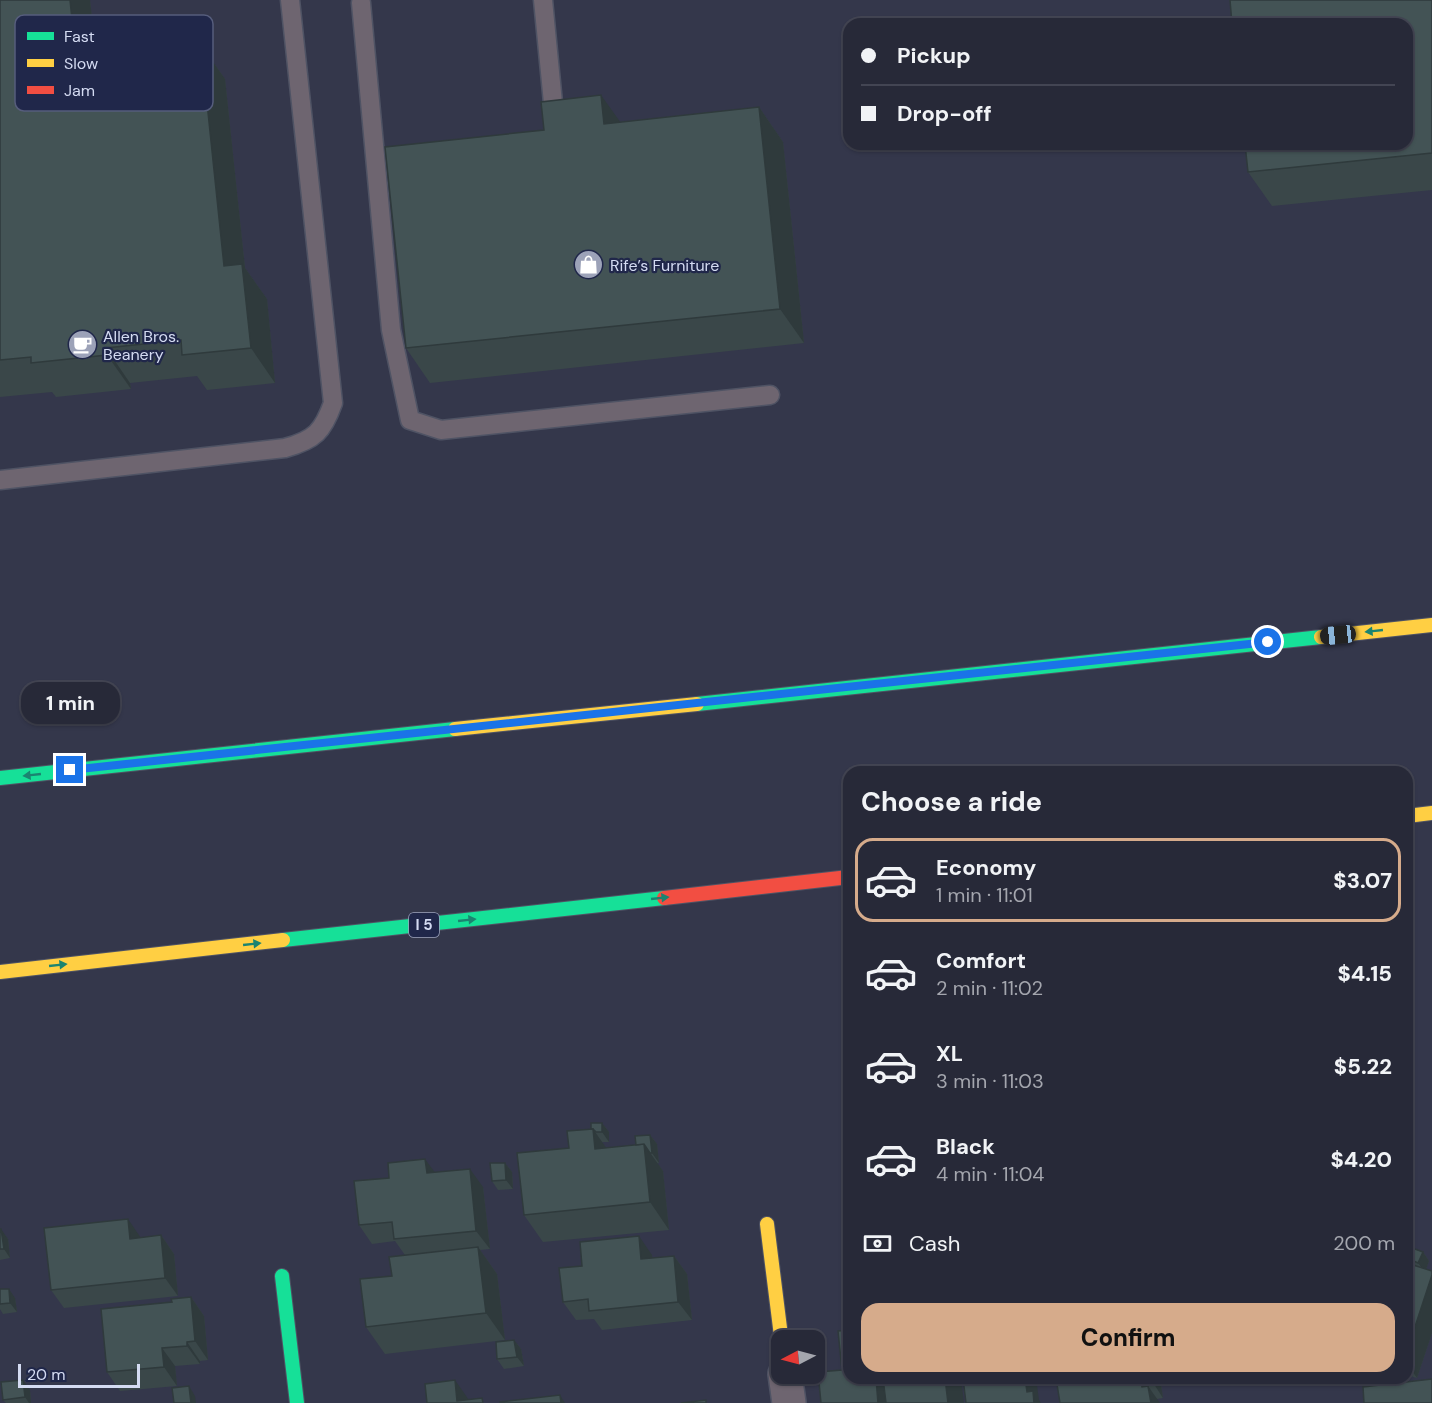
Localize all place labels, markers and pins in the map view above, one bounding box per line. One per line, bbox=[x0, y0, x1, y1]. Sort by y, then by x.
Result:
shop icon: Rife’s Furniture bbox=[573, 249, 605, 281]
place label: Rife’s Furniture bbox=[610, 255, 719, 276]
place label: Allen Bros. Beanery bbox=[103, 326, 179, 365]
cafe icon: Allen Bros. Beanery bbox=[66, 329, 98, 361]

